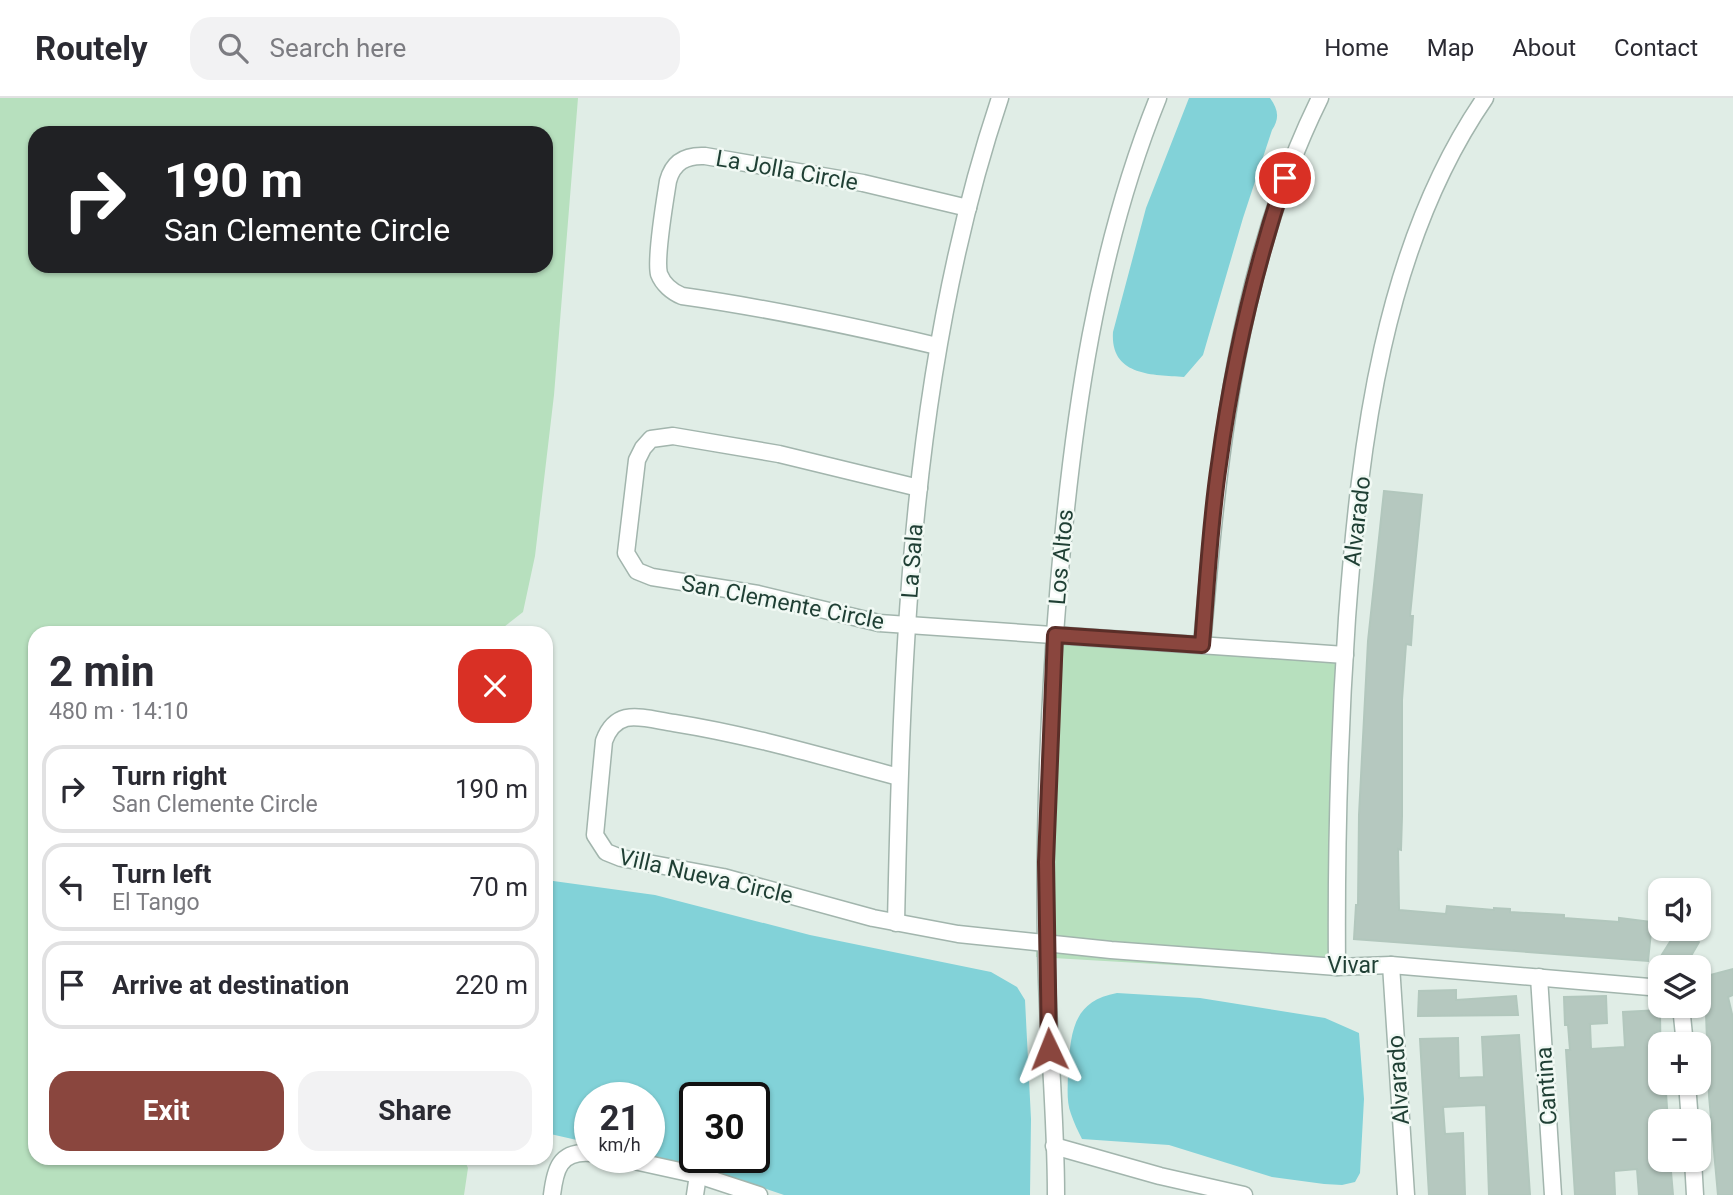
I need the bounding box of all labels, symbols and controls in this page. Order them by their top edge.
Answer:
search box [190,17,680,80]
text: Routely [35,29,148,68]
icon: search [214,29,252,67]
text: Search here [270,33,406,63]
text: Home [1324,34,1389,62]
text: Map [1427,34,1474,62]
text: About [1512,34,1576,62]
text: Contact [1614,34,1698,62]
street label: La Jolla Circle [714,145,860,196]
pin [1255,148,1315,208]
text: 190 m [164,152,303,209]
icon: right [49,154,140,245]
icon: arrive [1266,159,1304,197]
text: San Clemente Circle [164,211,450,249]
street label: Alvarado [1339,475,1376,567]
street label: Los Altos [1044,508,1079,606]
street label: La Sala [896,523,929,599]
street label: San Clemente Circle [679,570,886,635]
text: 2 min [49,647,155,696]
button: close [458,649,532,723]
text: 480 m · 14:10 [49,698,188,725]
text: Turn right [112,761,227,791]
icon: right [53,770,91,808]
text: 190 m [455,774,528,804]
text: San Clemente Circle [112,791,318,818]
street label: Villa Nueva Circle [616,843,796,910]
text: Turn left [112,859,211,889]
icon: left [53,868,91,906]
text: 70 m [470,872,528,902]
map controls [1648,878,1711,1172]
button: sound [1648,878,1711,941]
text: El Tango [112,889,200,916]
street label: Vivar [1327,952,1379,979]
button: layers [1648,955,1711,1018]
icon: arrive [53,966,91,1004]
text: Arrive at destination [112,970,349,1000]
text: 220 m [455,970,528,1000]
position arrow [1012,1012,1086,1086]
button: + [1648,1032,1711,1095]
street label: Alvarado [1382,1034,1415,1126]
street label: Cantina [1530,1046,1563,1126]
button: Exit [49,1071,284,1151]
button: Share [298,1071,532,1151]
speed limit sign: 30 [679,1082,770,1173]
text: 21 [599,1098,640,1139]
button: − [1648,1109,1711,1172]
text: km/h [598,1134,641,1155]

